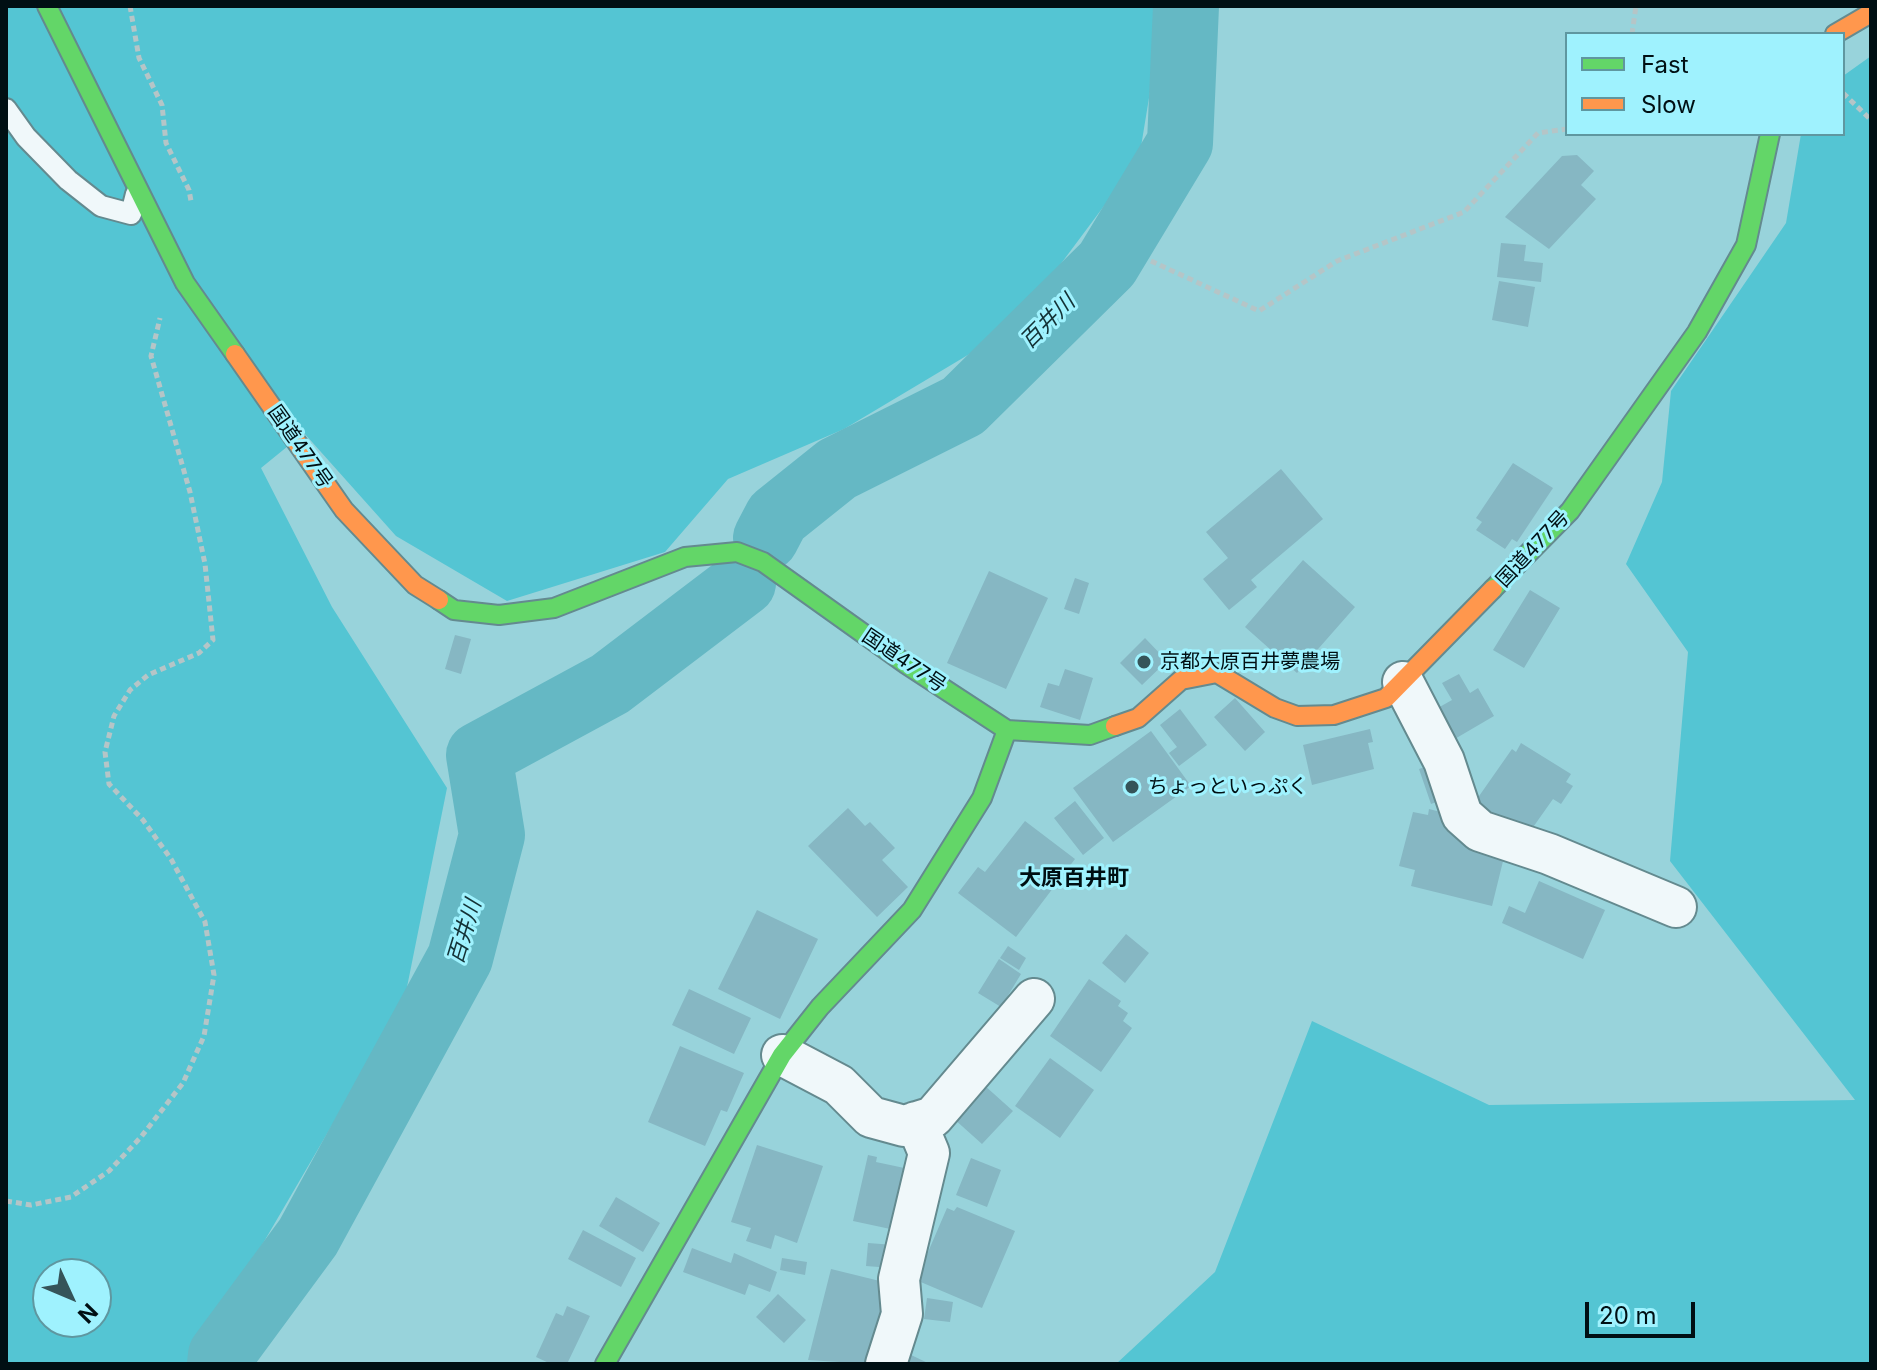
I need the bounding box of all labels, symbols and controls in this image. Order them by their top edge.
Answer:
legend [1565,32,1845,136]
text: Fast [1641,50,1689,79]
text: Slow [1641,90,1696,119]
water label: 百井川 [1015,289,1081,355]
street label: 国道477号 [263,401,337,493]
street label: 国道477号 [1492,506,1574,592]
street label: 国道477号 [858,624,950,698]
place label: 京都大原百井夢農場 [1160,650,1340,674]
marker: 京都大原百井夢農場 [1135,653,1153,671]
place label: ちょっといっぷく [1148,775,1308,799]
marker: ちょっといっぷく [1123,778,1141,796]
district label: 大原百井町 [1019,865,1129,891]
water label: 百井川 [443,897,487,967]
north arrow [32,1258,112,1338]
scale bar [1589,1286,1699,1336]
text: N [73,1298,103,1328]
text: 20 m [1599,1301,1657,1330]

